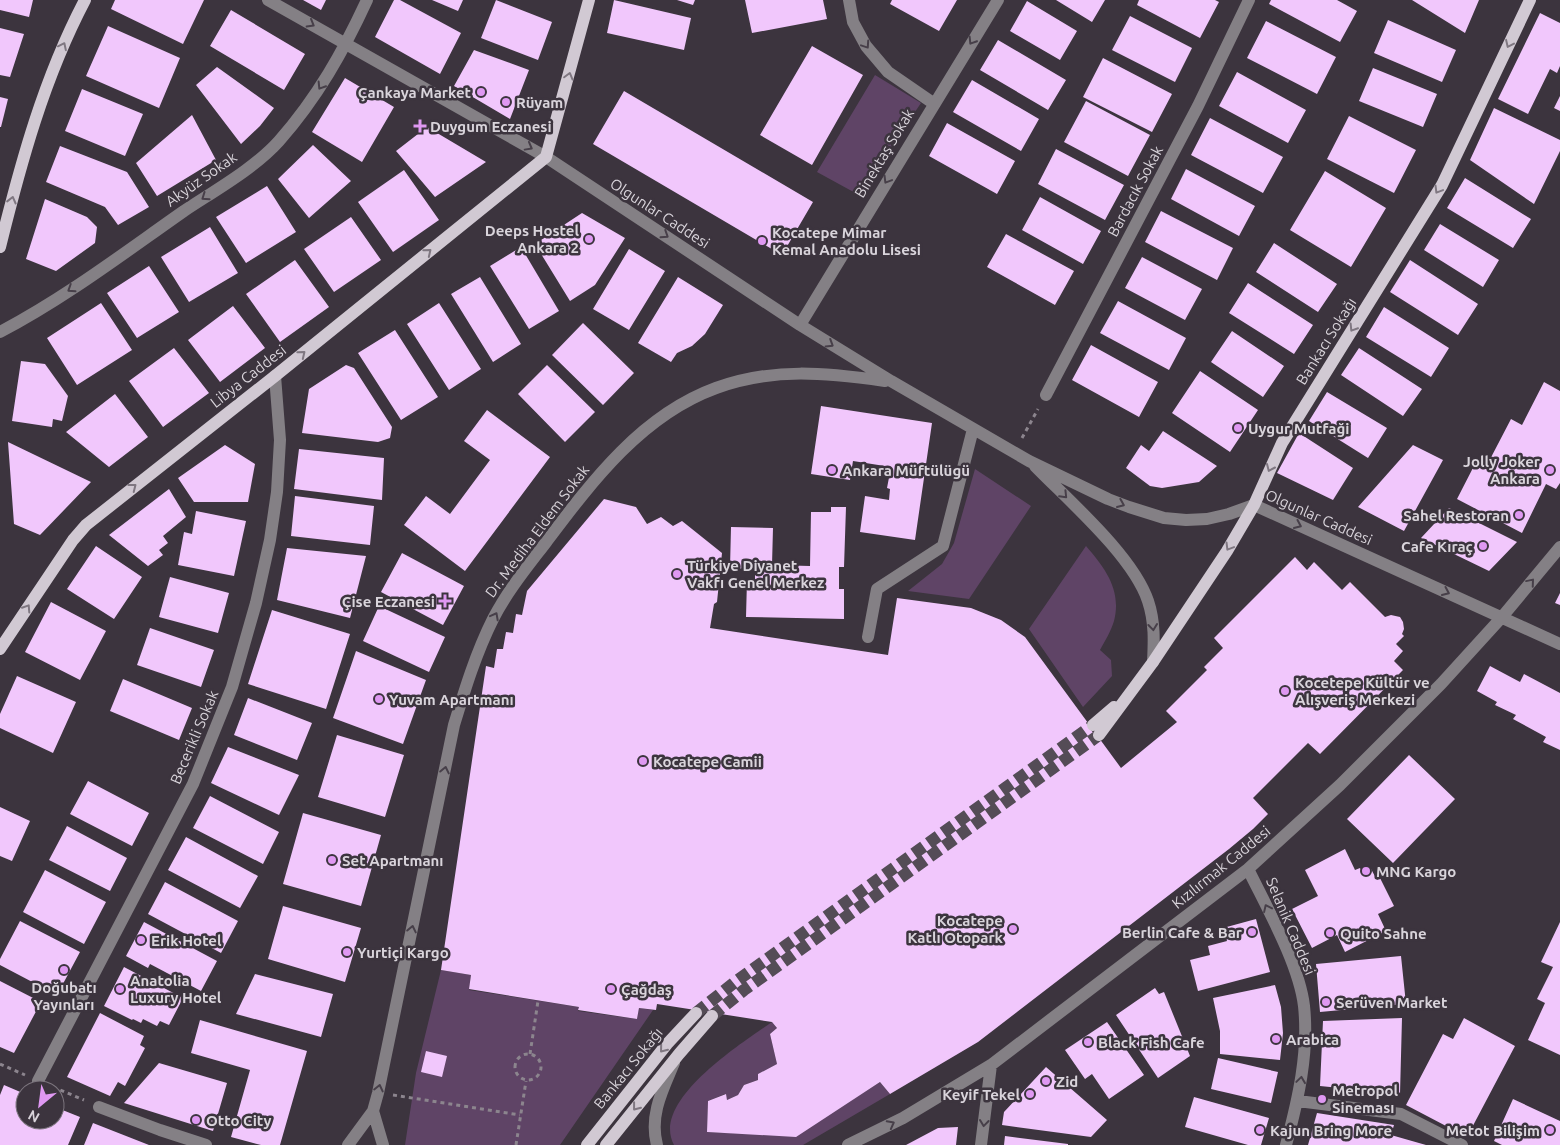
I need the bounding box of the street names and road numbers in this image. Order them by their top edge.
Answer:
street label: Binektaş Sokak [851,105,917,200]
street label: Bardacık Sokak [1104,142,1166,239]
street label: Akyüz Sokak [162,148,240,210]
street label: Olgunlar Caddesi [607,175,713,251]
street label: Bankacı Sokağı [1292,294,1360,388]
street label: Libya Caddesi [207,341,289,411]
street label: Dr. Mediha Eldem Sokak [482,461,593,601]
street label: Olgunlar Caddesi [1263,486,1375,548]
street label: Becerikli Sokak [167,687,222,787]
street label: Kızılırmak Caddesi [1168,822,1274,912]
street label: Selanik Caddesi [1263,875,1319,977]
street label: Bankacı Sokağı [590,1024,666,1112]

